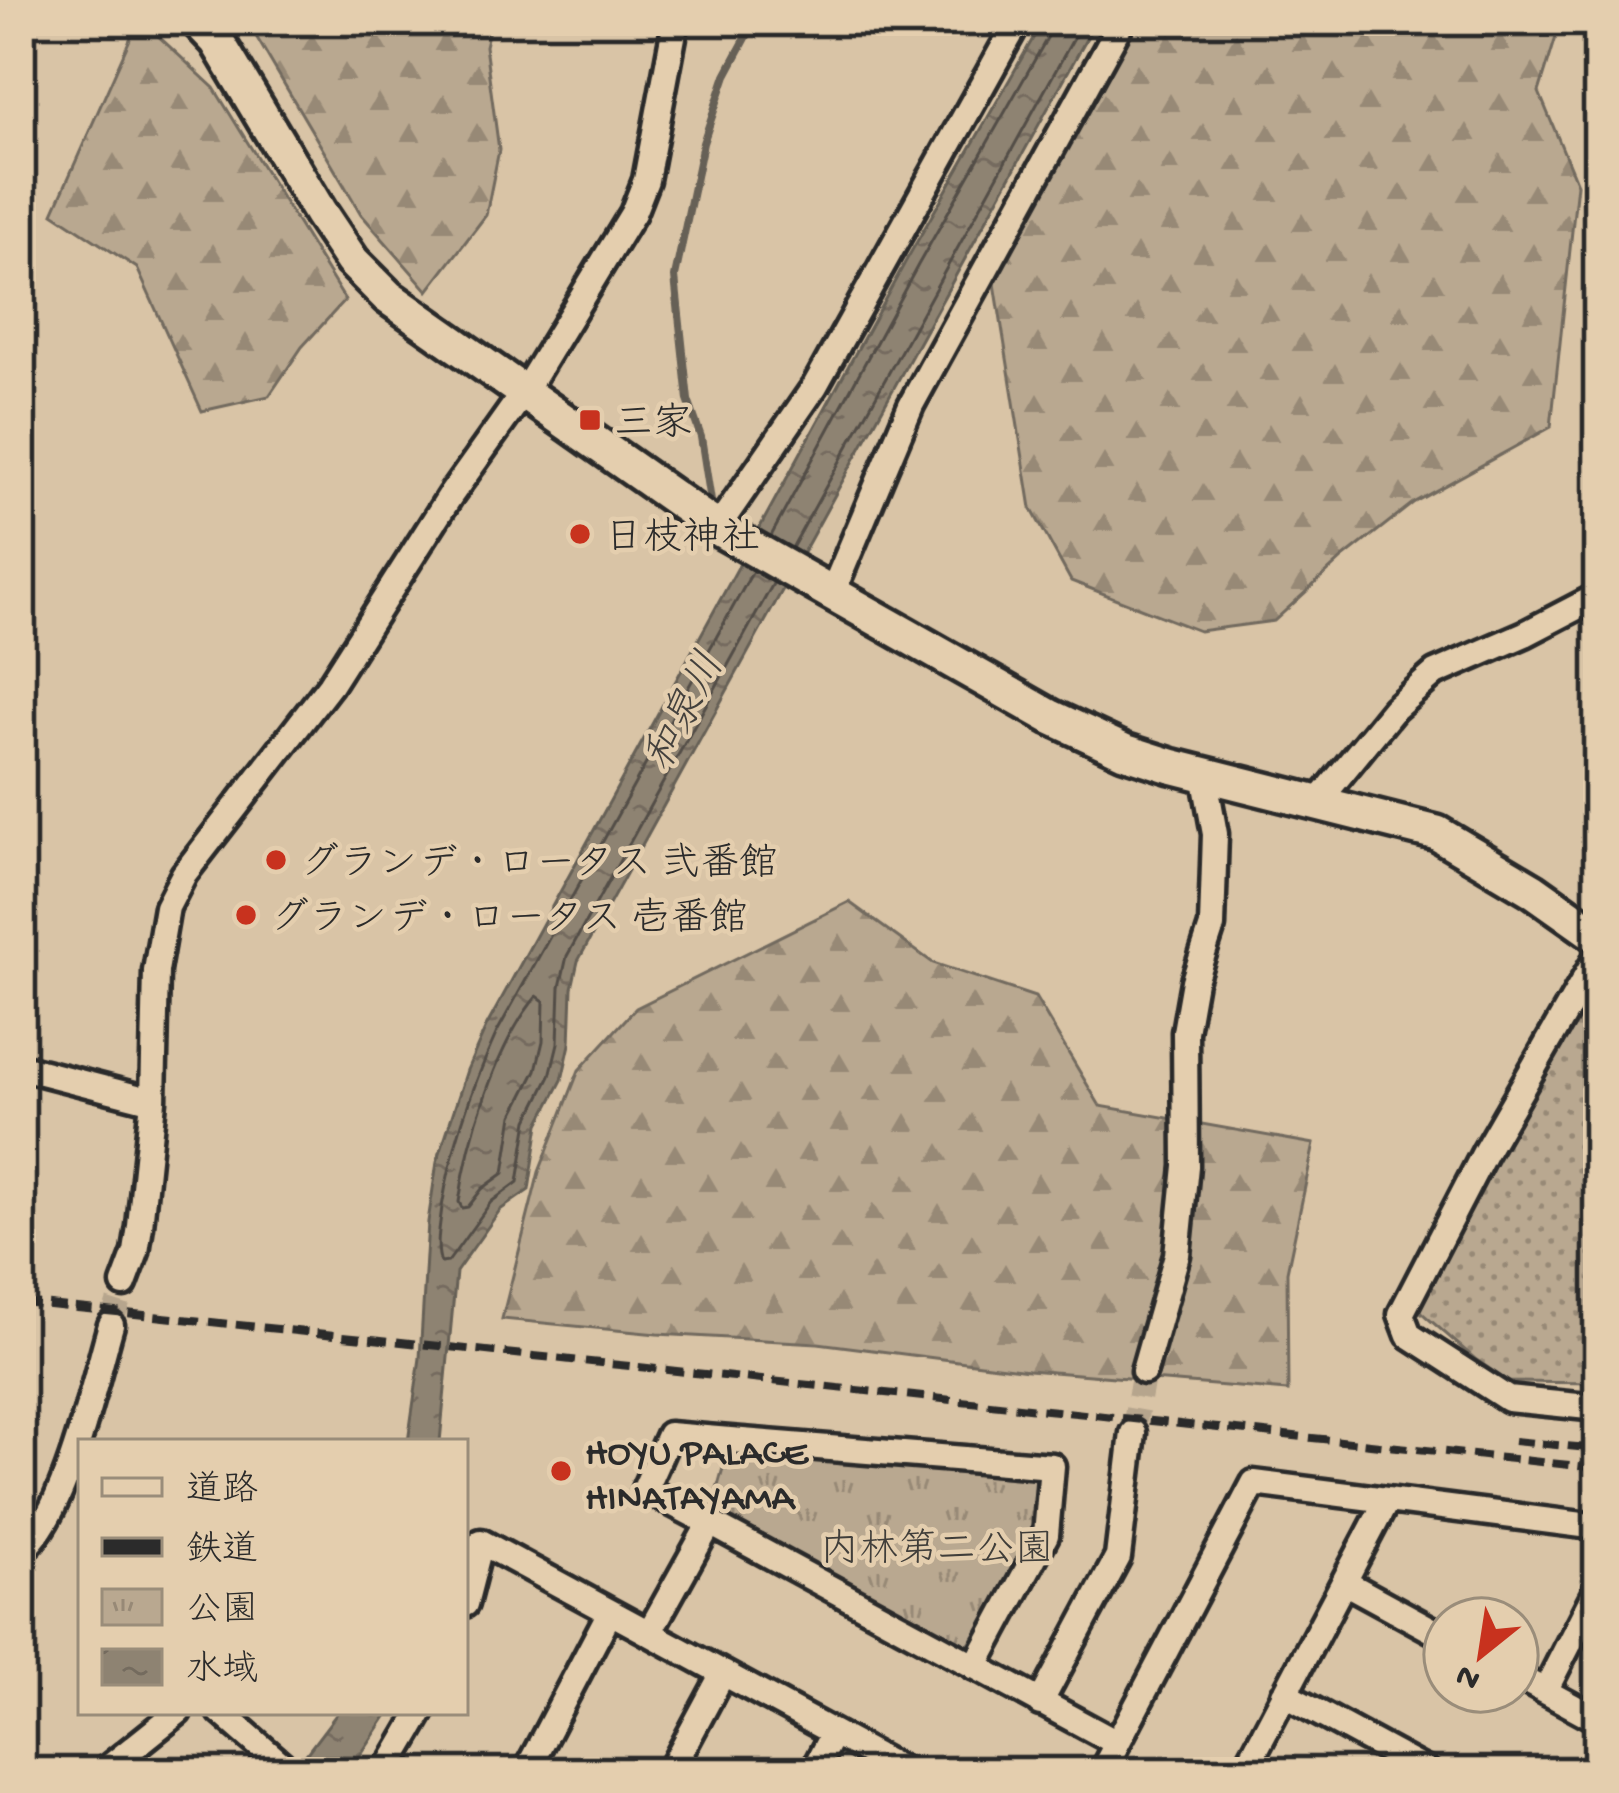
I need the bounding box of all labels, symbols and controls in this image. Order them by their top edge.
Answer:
place label: 三家 [614,402,692,450]
marker: 三家 [577,407,603,433]
place label: 日枝神社 [604,516,760,564]
marker: 日枝神社 [567,521,593,547]
water label: 和泉川 [635,645,738,781]
place label: グランデ・ロータス 弐番館 [300,842,778,890]
marker: グランデ・ロータス 弐番館 [263,847,289,873]
place label: グランデ・ロータス 壱番館 [270,897,748,945]
marker: グランデ・ロータス 壱番館 [233,902,259,928]
place label: HOYU PALACE HINATAYAMA [585,1433,810,1524]
legend [78,1439,468,1715]
marker: HOYU PALACE HINATAYAMA [548,1458,574,1484]
text: 道路 [186,1470,258,1514]
park label: 内林第二公園 [820,1528,1054,1576]
text: 鉄道 [186,1530,258,1574]
text: 公園 [186,1591,258,1634]
north arrow [1421,1595,1541,1715]
text: 水域 [186,1650,258,1694]
text: N [1450,1654,1488,1698]

